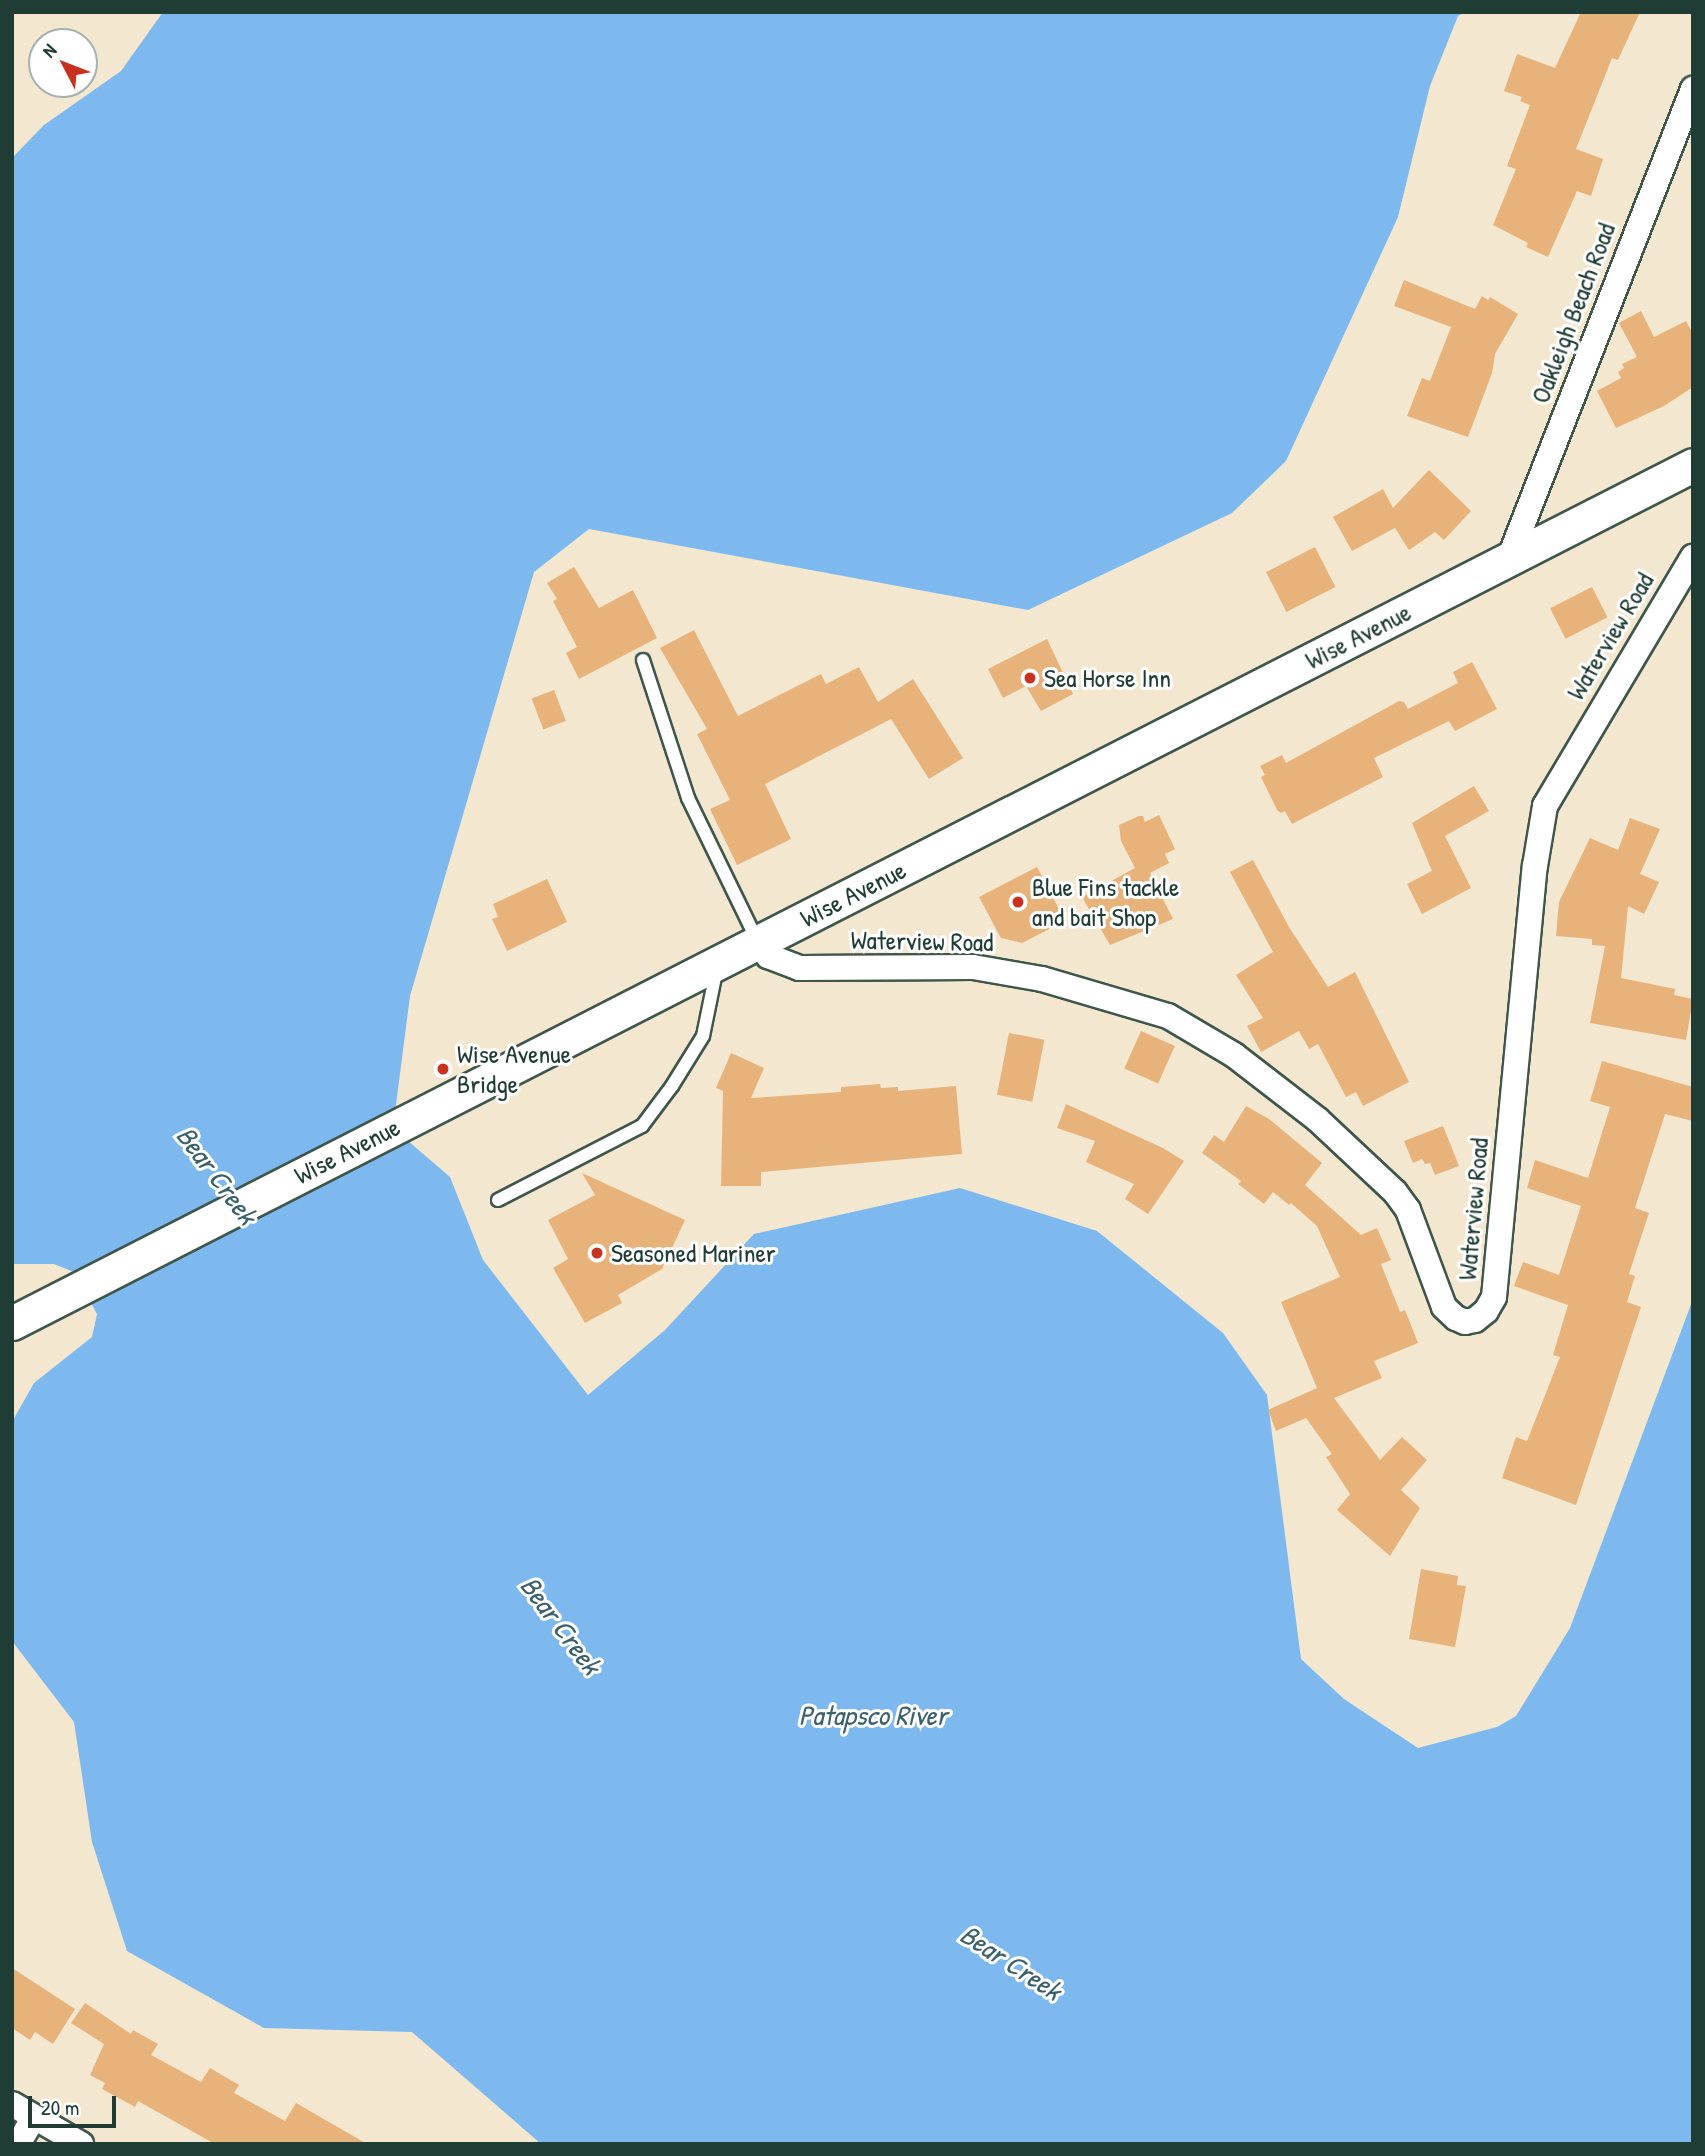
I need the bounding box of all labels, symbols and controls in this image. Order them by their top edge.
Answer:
north arrow [28,28,98,98]
text: N [36,38,62,63]
street label: Oakleigh Beach Road [1524,219,1622,407]
street label: Waterview Road [1560,567,1660,705]
street label: Wise Avenue [1300,596,1416,676]
place label: Sea Horse Inn [1044,662,1171,694]
marker: Sea Horse Inn [1022,670,1038,686]
street label: Wise Avenue [795,854,911,934]
place label: Blue Fins tackle and bait Shop [1032,871,1179,932]
marker: Blue Fins tackle and bait Shop [1010,894,1026,910]
street label: Waterview Road [850,924,994,958]
place label: Wise Avenue Bridge [457,1038,571,1100]
marker: Wise Avenue Bridge [435,1061,451,1077]
street label: Wise Avenue [289,1111,405,1191]
water label: Bear Creek [169,1120,265,1230]
street label: Waterview Road [1451,1137,1495,1281]
place label: Seasoned Mariner [611,1237,776,1269]
marker: Seasoned Mariner [589,1245,605,1261]
water label: Bear Creek [513,1570,609,1680]
water label: Patapsco River [799,1698,947,1732]
water label: Bear Creek [954,1917,1068,2007]
scale bar [32,2082,119,2126]
text: 20 m [41,2093,79,2122]

